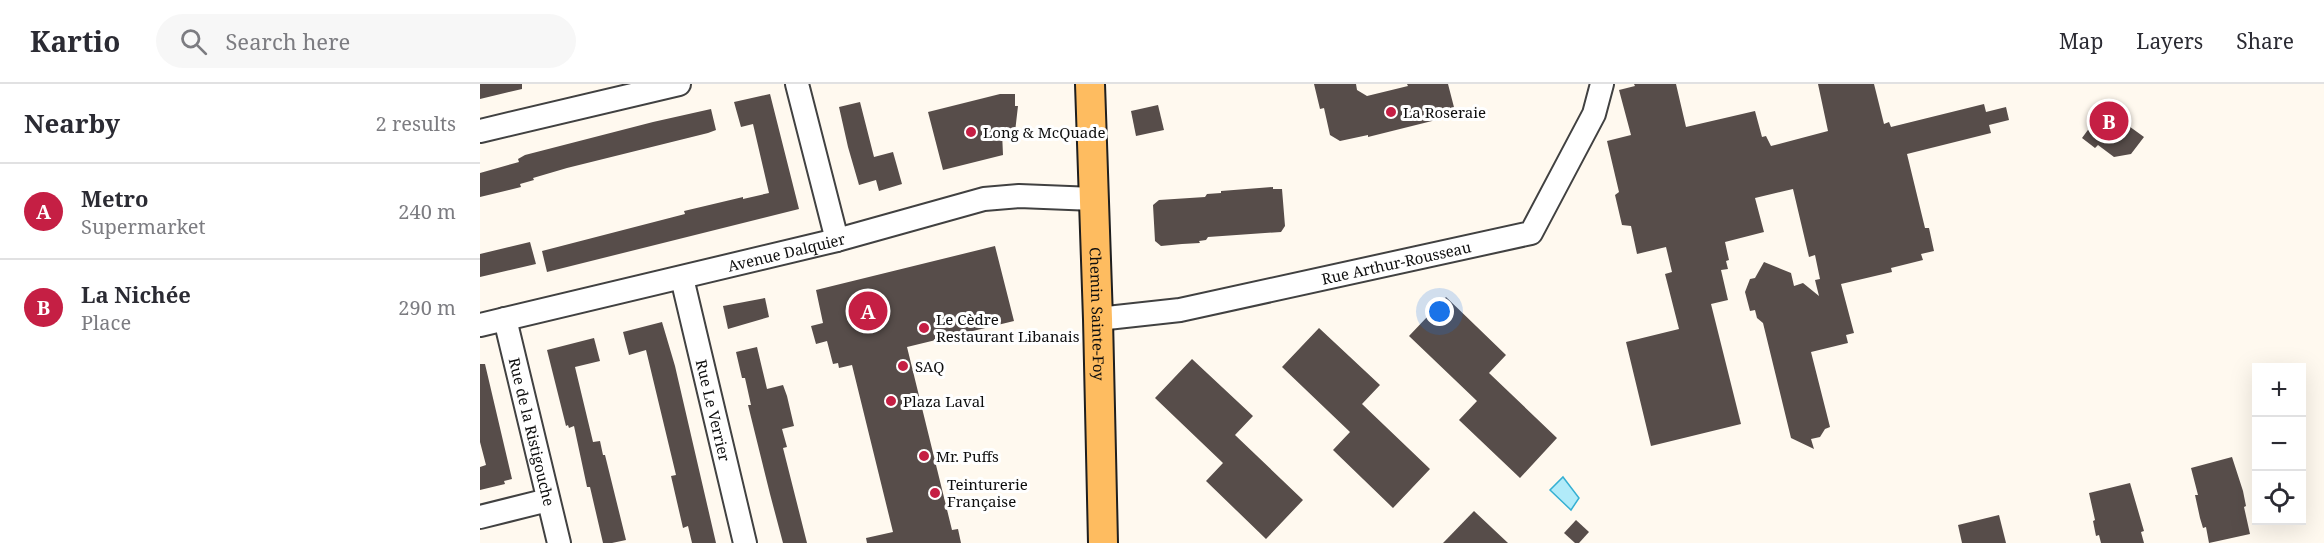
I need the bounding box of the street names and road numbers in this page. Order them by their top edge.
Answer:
street label: Avenue Dalquier [726,228,848,276]
street label: Rue Arthur-Rousseau [1320,236,1474,289]
street label: Chemin Sainte-Foy [1086,247,1109,381]
street label: Rue de la Ristigouche [505,355,560,508]
street label: Rue Le Verrier [692,357,735,463]

